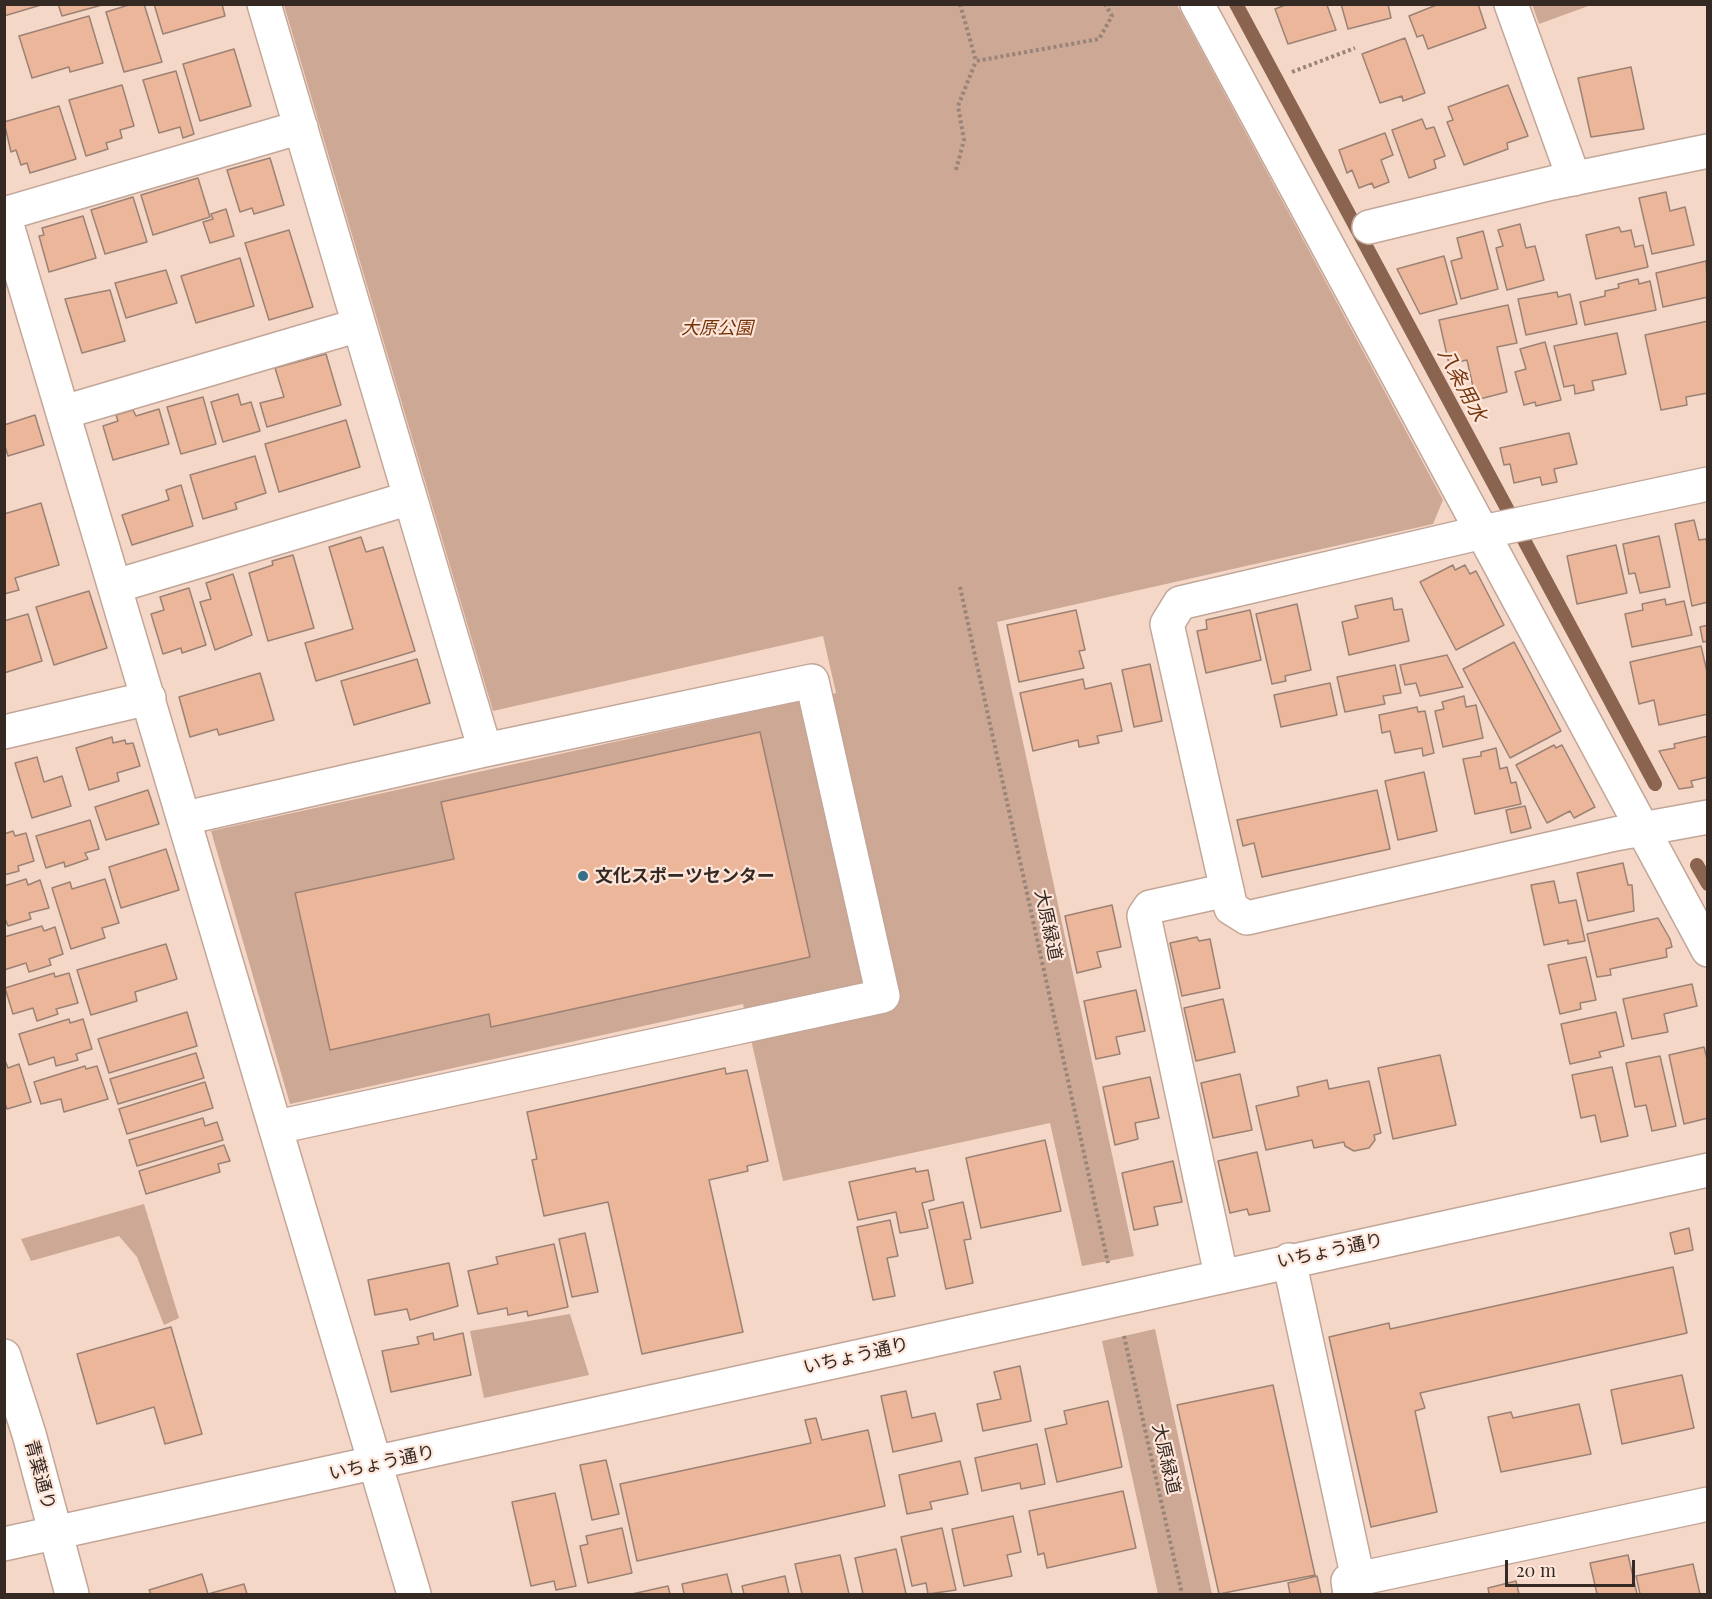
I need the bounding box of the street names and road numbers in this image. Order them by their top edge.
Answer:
street label: 大原緑道 [1030,888,1066,962]
street label: いちょう通り [1275,1229,1385,1273]
street label: いちょう通り [801,1333,911,1379]
street label: 大原緑道 [1147,1421,1185,1497]
street label: 青葉通り [20,1437,60,1513]
street label: いちょう通り [327,1441,437,1485]

